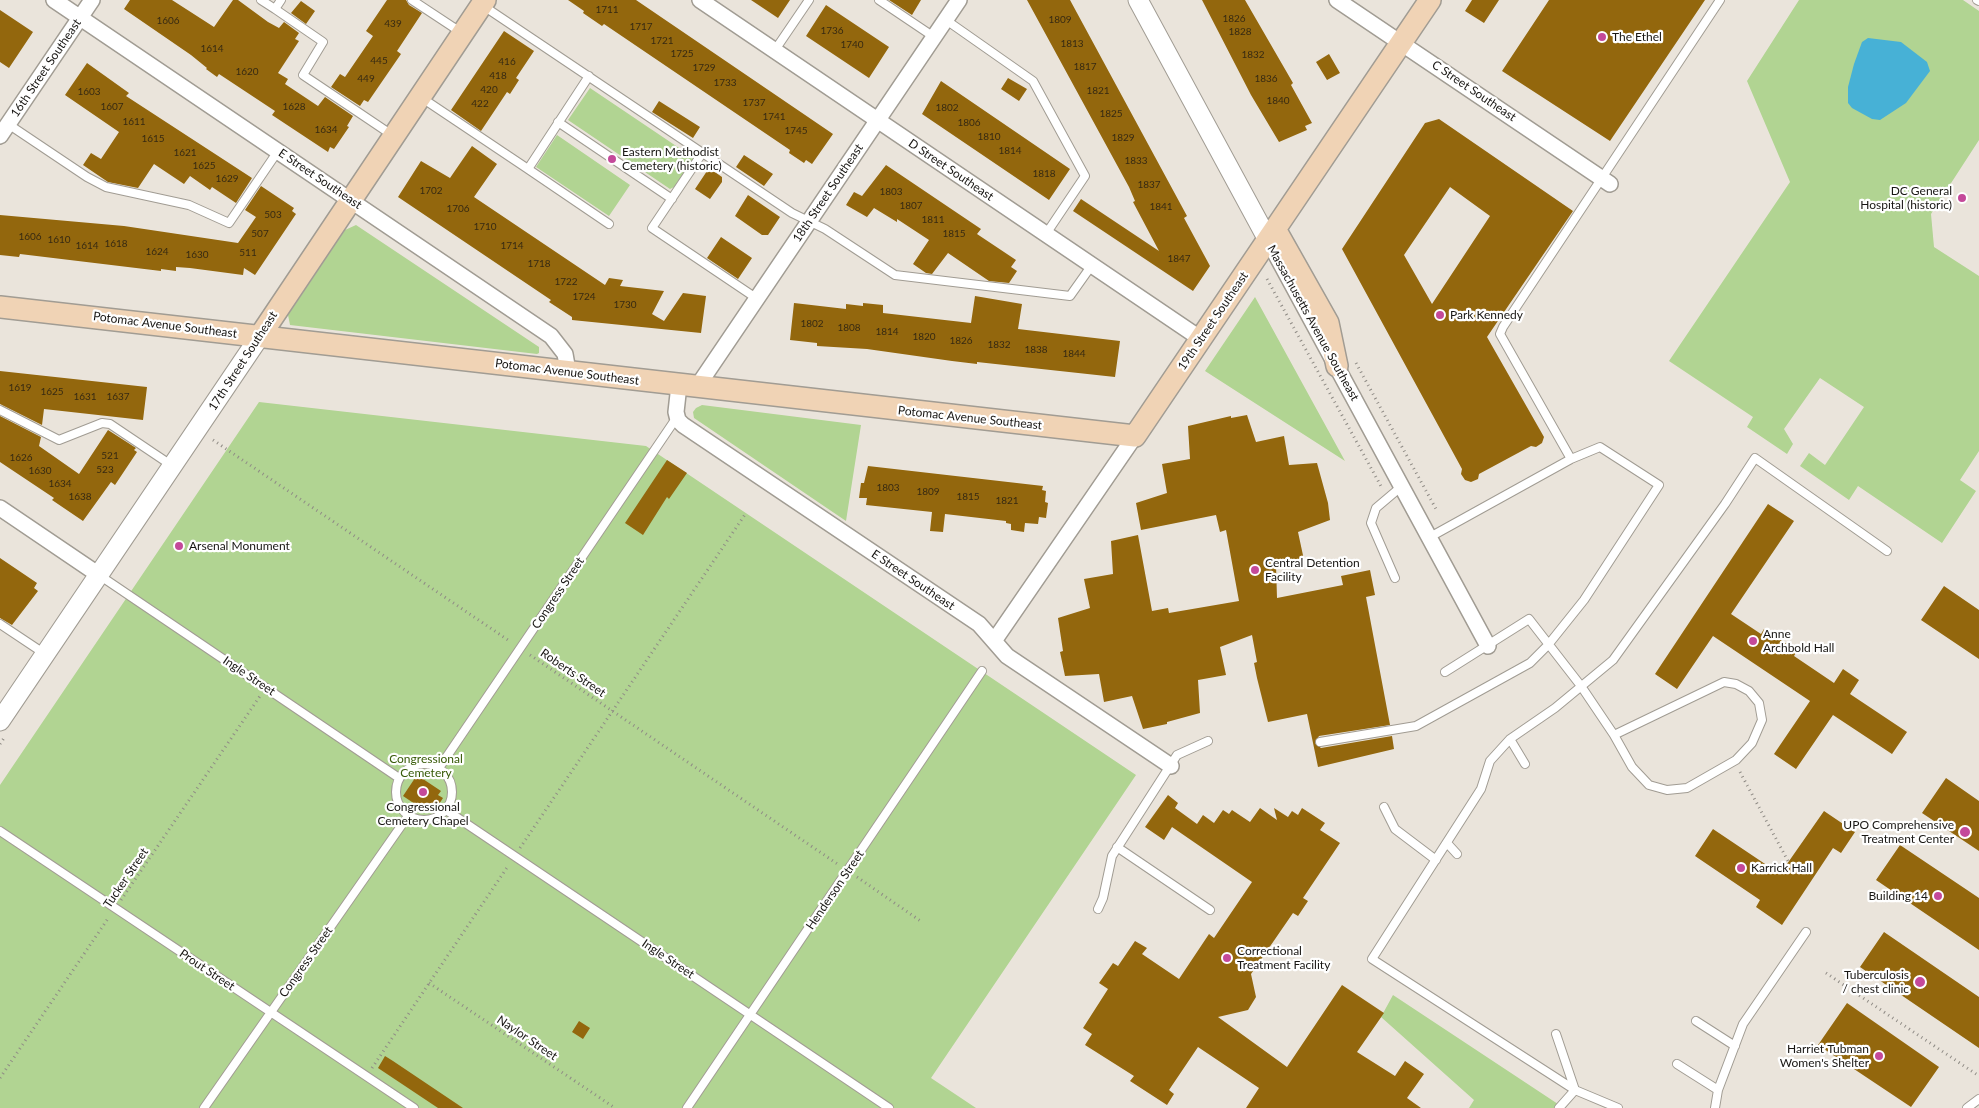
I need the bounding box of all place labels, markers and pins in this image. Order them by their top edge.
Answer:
place label: The Ethel [1612,30,1662,44]
marker: The Ethel [1596,31,1608,43]
place label: Eastern Methodist Cemetery (historic) [622,145,722,173]
marker: Eastern Methodist Cemetery (historic) [606,153,618,165]
place label: DC General Hospital (historic) [1860,184,1952,212]
marker: DC General Hospital (historic) [1956,192,1968,204]
place label: Park Kennedy [1450,308,1523,322]
marker: Park Kennedy [1434,309,1446,321]
place label: Arsenal Monument [189,539,290,553]
marker: Arsenal Monument [173,540,185,552]
place label: Central Detention Facility [1265,556,1360,584]
marker: Central Detention Facility [1249,564,1261,576]
place label: Anne Archbold Hall [1763,627,1834,655]
marker: Anne Archbold Hall [1747,635,1759,647]
marker: Congressional Cemetery Chapel [417,786,429,798]
place label: Congressional Cemetery Chapel [377,800,469,828]
place label: UPO Comprehensive Treatment Center [1843,818,1954,846]
marker: UPO Comprehensive Treatment Center [1958,825,1972,839]
place label: Karrick Hall [1751,861,1812,875]
marker: Karrick Hall [1735,862,1747,874]
place label: Building 14 [1868,889,1928,903]
marker: Building 14 [1932,890,1944,902]
place label: Correctional Treatment Facility [1237,944,1330,972]
marker: Correctional Treatment Facility [1221,952,1233,964]
place label: Tuberculosis / chest clinic [1842,968,1909,996]
marker: Tuberculosis / chest clinic [1913,975,1927,989]
place label: Harriet Tubman Women's Shelter [1780,1042,1869,1070]
marker: Harriet Tubman Women's Shelter [1873,1050,1885,1062]

